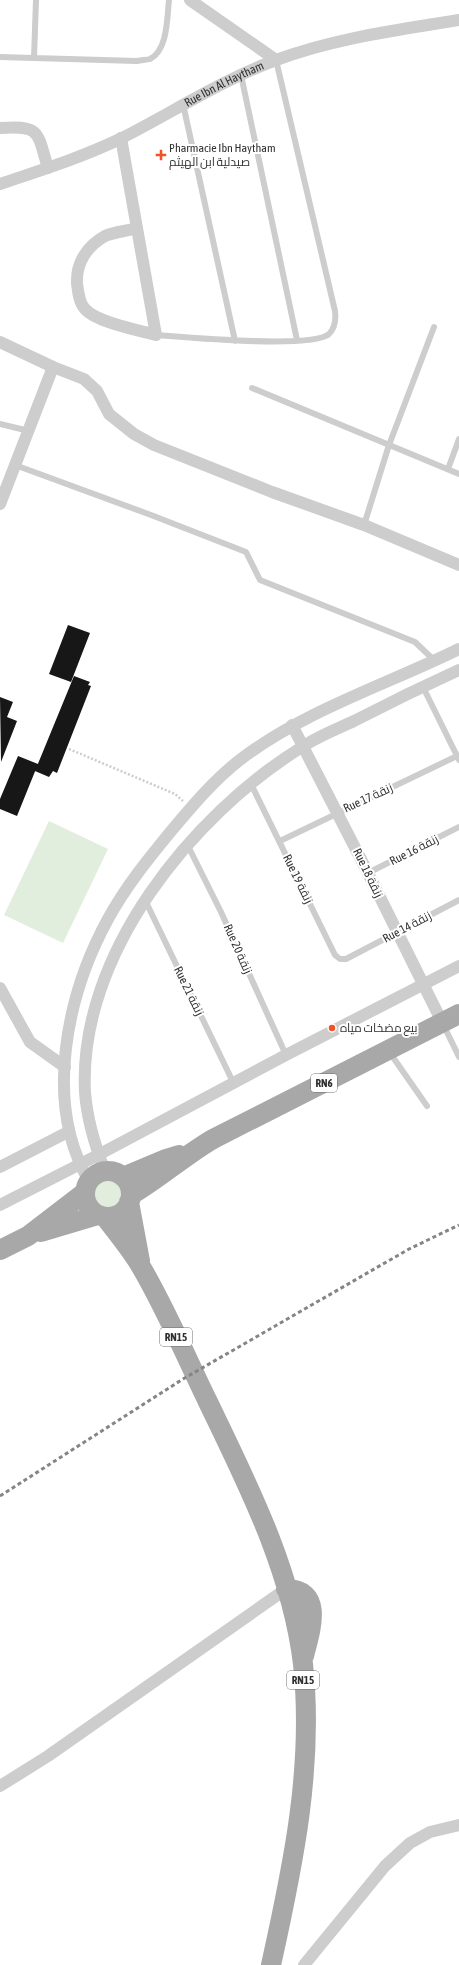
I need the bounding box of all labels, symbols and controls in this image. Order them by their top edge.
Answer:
street label: Rue Ibn Al Haytham [182,59,266,110]
place label: Pharmacie Ibn Haytham صيدلية ابن الهيثم [169,141,276,170]
marker: Pharmacie Ibn Haytham صيدلية ابن الهيثم [156,150,166,160]
street label: Rue 17 زنقة [341,781,395,815]
street label: Rue 16 زنقة [387,832,441,868]
street label: Rue 18 زنقة [350,846,386,900]
street label: Rue 19 زنقة [280,852,316,906]
street label: Rue 14 زنقة [380,908,434,946]
street label: Rue 20 زنقة [221,922,255,976]
street label: Rue 21 زنقة [171,964,207,1018]
place label: بيع مضخات مياه [340,1021,418,1036]
marker: بيع مضخات مياه [327,1023,337,1033]
road number: RN6 [311,1074,337,1092]
road number: RN15 [160,1328,192,1346]
road number: RN15 [287,1671,319,1689]

